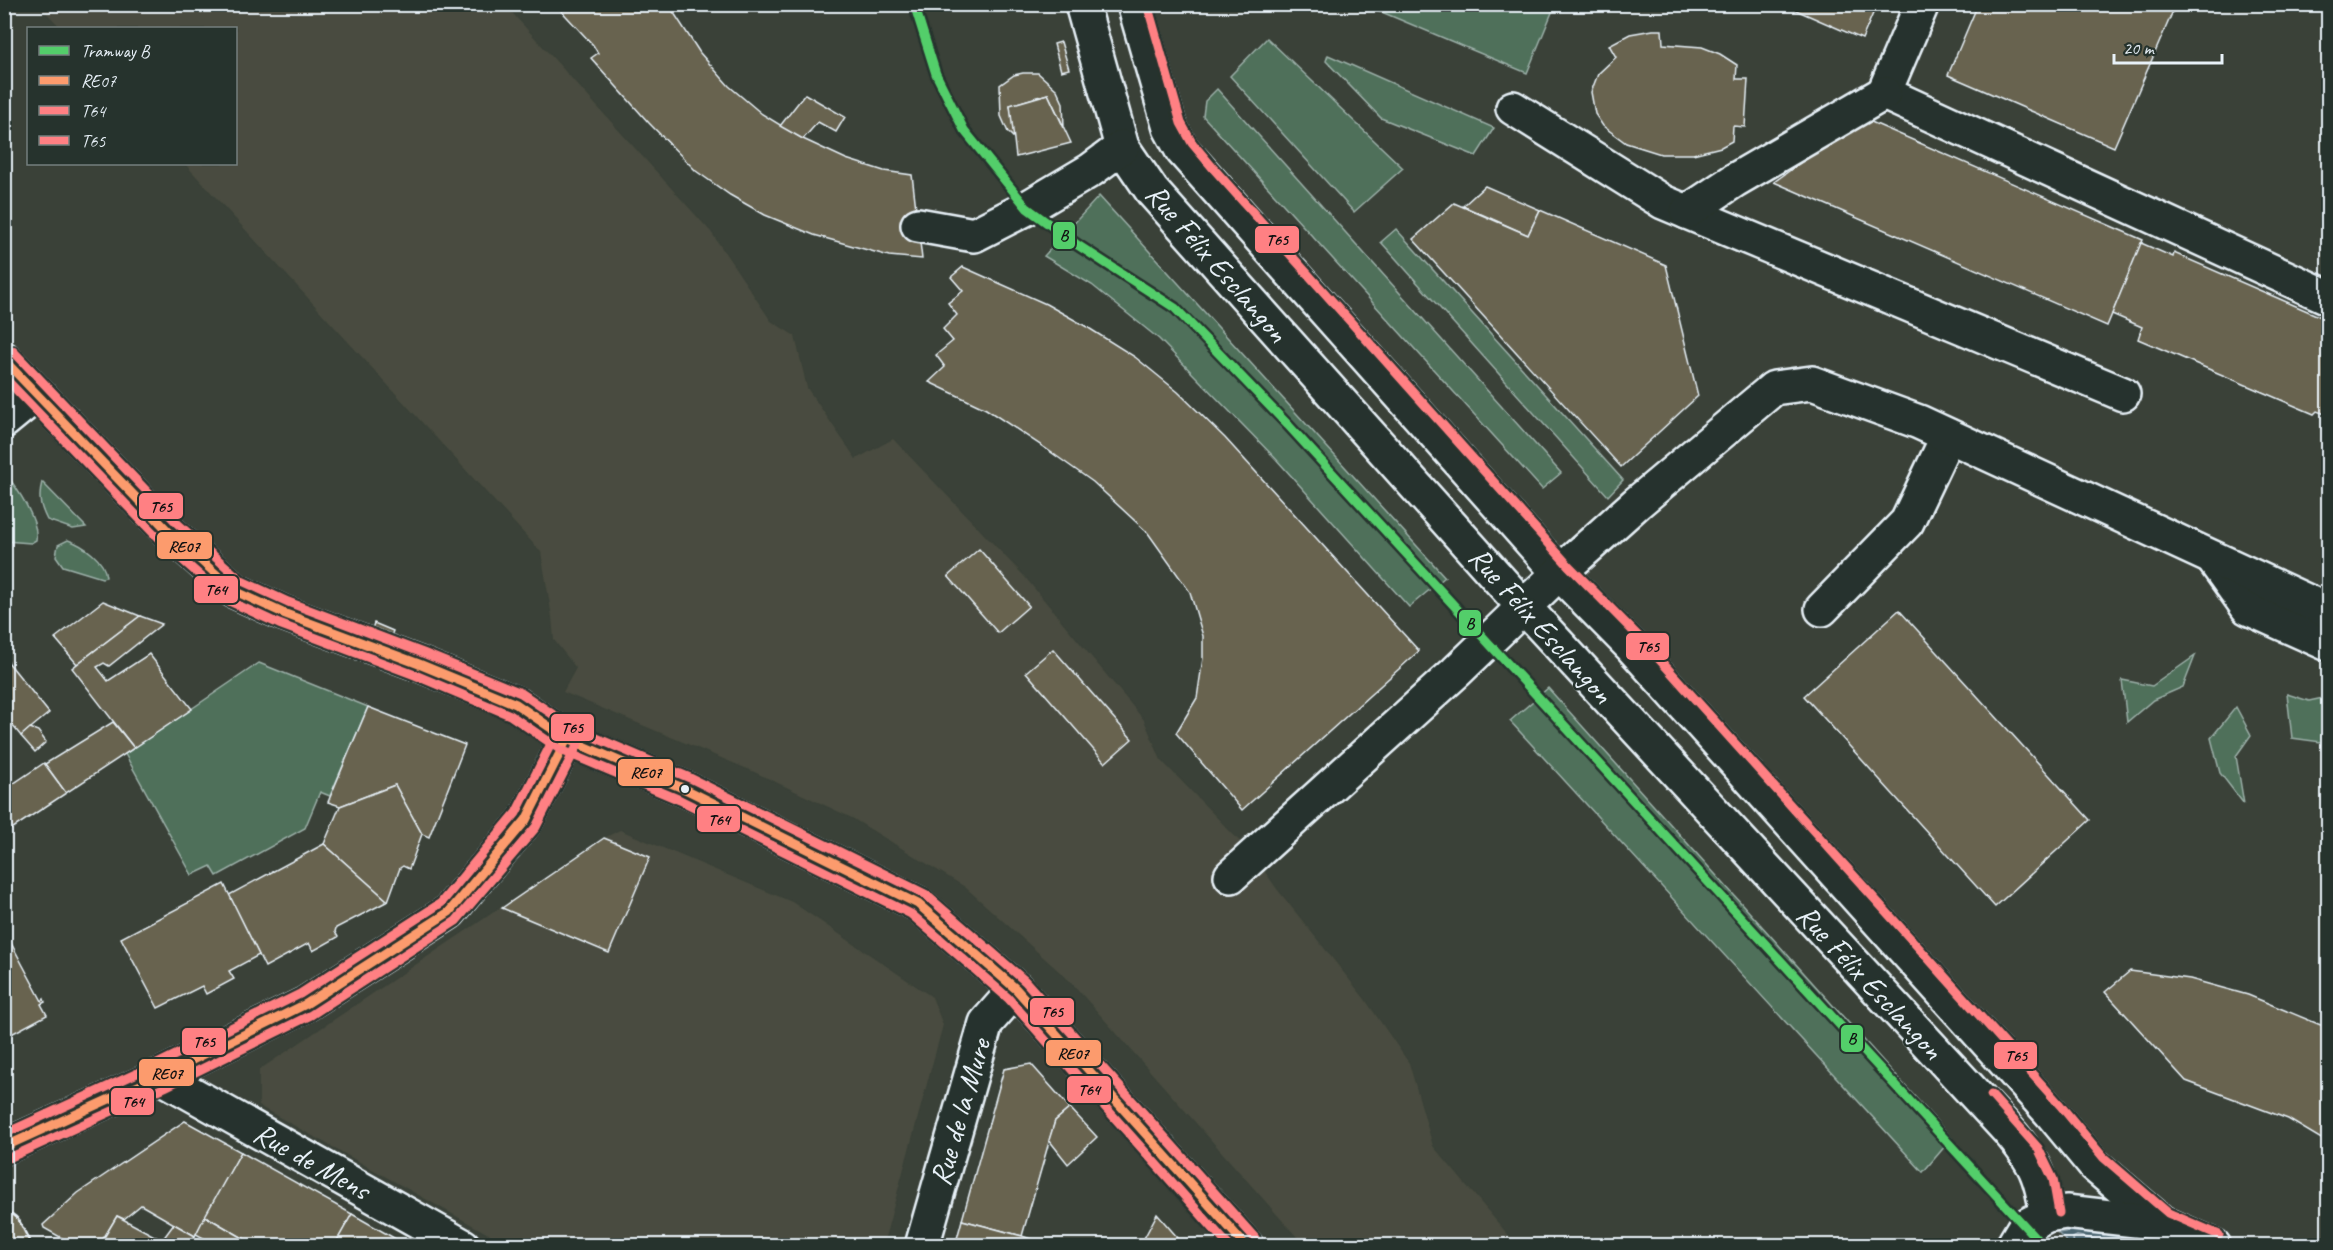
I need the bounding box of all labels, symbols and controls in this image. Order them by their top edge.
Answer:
legend [27,27,237,165]
scale bar [2114,27,2222,65]
text: 20 m [2123,37,2156,59]
text: Tramway B [81,40,151,62]
text: RE07 [81,70,117,92]
text: T64 [81,100,107,122]
text: T65 [81,130,106,152]
street label: Rue Félix Esclangon [1138,176,1297,351]
line badge: B [1052,221,1076,250]
line badge: T65 [1254,225,1300,254]
text: B [1060,226,1070,246]
text: T65 [1266,230,1290,250]
line badge: T65 [138,492,184,520]
text: T65 [150,497,174,517]
line badge: RE07 [156,531,213,560]
text: RE07 [168,537,201,557]
street label: Rue Félix Esclangon [1460,539,1622,712]
line badge: T64 [193,575,239,604]
text: T64 [205,580,229,600]
line badge: B [1458,609,1482,637]
text: B [1466,614,1476,634]
line badge: T65 [1625,632,1670,661]
text: T65 [1637,637,1661,657]
line badge: T65 [550,713,595,742]
text: T65 [561,718,585,738]
line badge: RE07 [617,758,674,787]
text: RE07 [630,763,663,783]
unlabelled marker [679,783,691,795]
line badge: T64 [696,805,741,833]
text: T64 [708,810,732,830]
street label: Rue Félix Esclangon [1788,896,1952,1068]
line badge: T65 [1029,997,1075,1026]
text: T65 [1041,1002,1065,1022]
line badge: B [1840,1024,1864,1053]
line badge: T65 [181,1027,227,1056]
text: B [1848,1029,1858,1049]
text: T65 [193,1032,217,1052]
street label: Rue de la Mure [921,1032,1000,1190]
line badge: RE07 [1045,1039,1102,1067]
line badge: T65 [1993,1041,2038,1070]
text: RE07 [1057,1044,1090,1064]
text: T65 [2005,1046,2029,1066]
line badge: RE07 [138,1058,195,1087]
text: RE07 [151,1064,184,1084]
line badge: T64 [1066,1075,1112,1104]
text: T64 [1078,1080,1102,1100]
line badge: T64 [110,1087,155,1116]
text: T64 [122,1092,146,1112]
street label: Rue de Mens [247,1114,379,1210]

